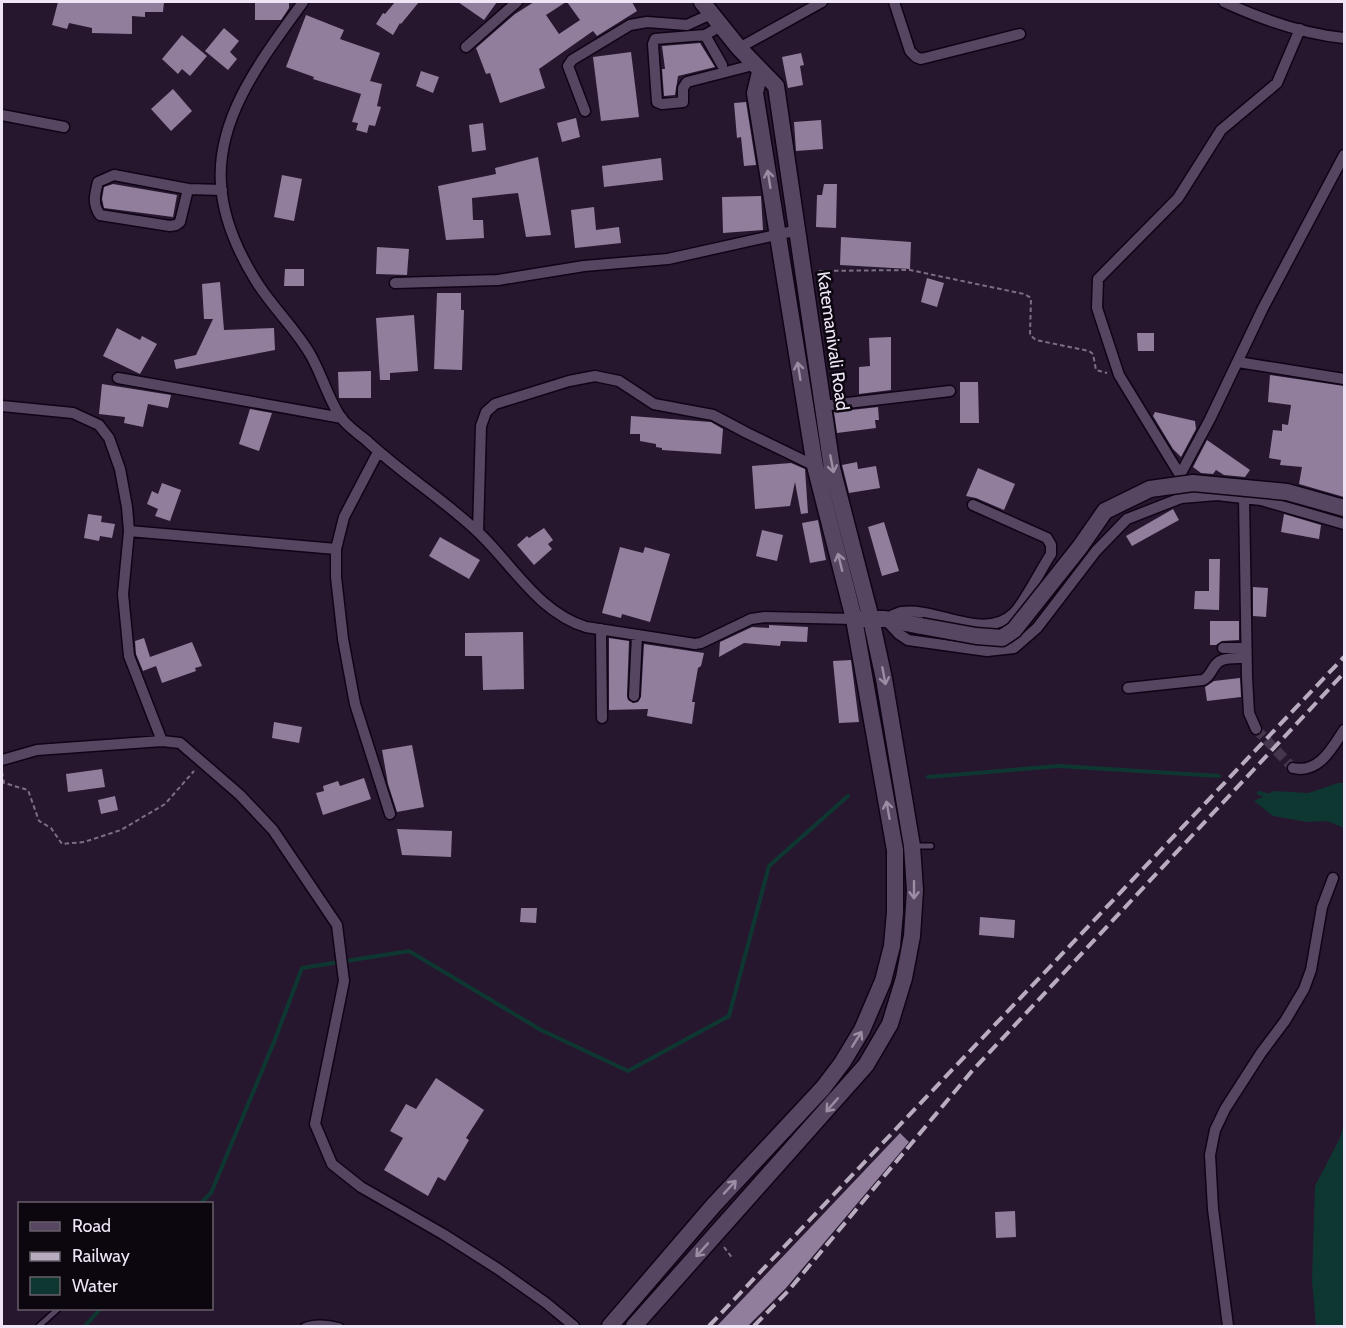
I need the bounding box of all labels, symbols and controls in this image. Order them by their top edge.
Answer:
one-way arrow [763,169,774,189]
street label: Katemanivali Road [812,270,854,412]
one-way arrow [793,362,804,382]
one-way arrow [827,454,838,473]
one-way arrow [833,553,845,572]
one-way arrow [879,666,890,686]
one-way arrow [882,800,893,820]
one-way arrow [908,879,920,899]
one-way arrow [851,1031,863,1048]
one-way arrow [825,1097,839,1112]
one-way arrow [723,1180,737,1195]
legend [18,1202,213,1310]
text: Road [72,1215,111,1237]
one-way arrow [695,1243,709,1258]
text: Railway [72,1245,130,1267]
text: Water [72,1275,118,1297]

